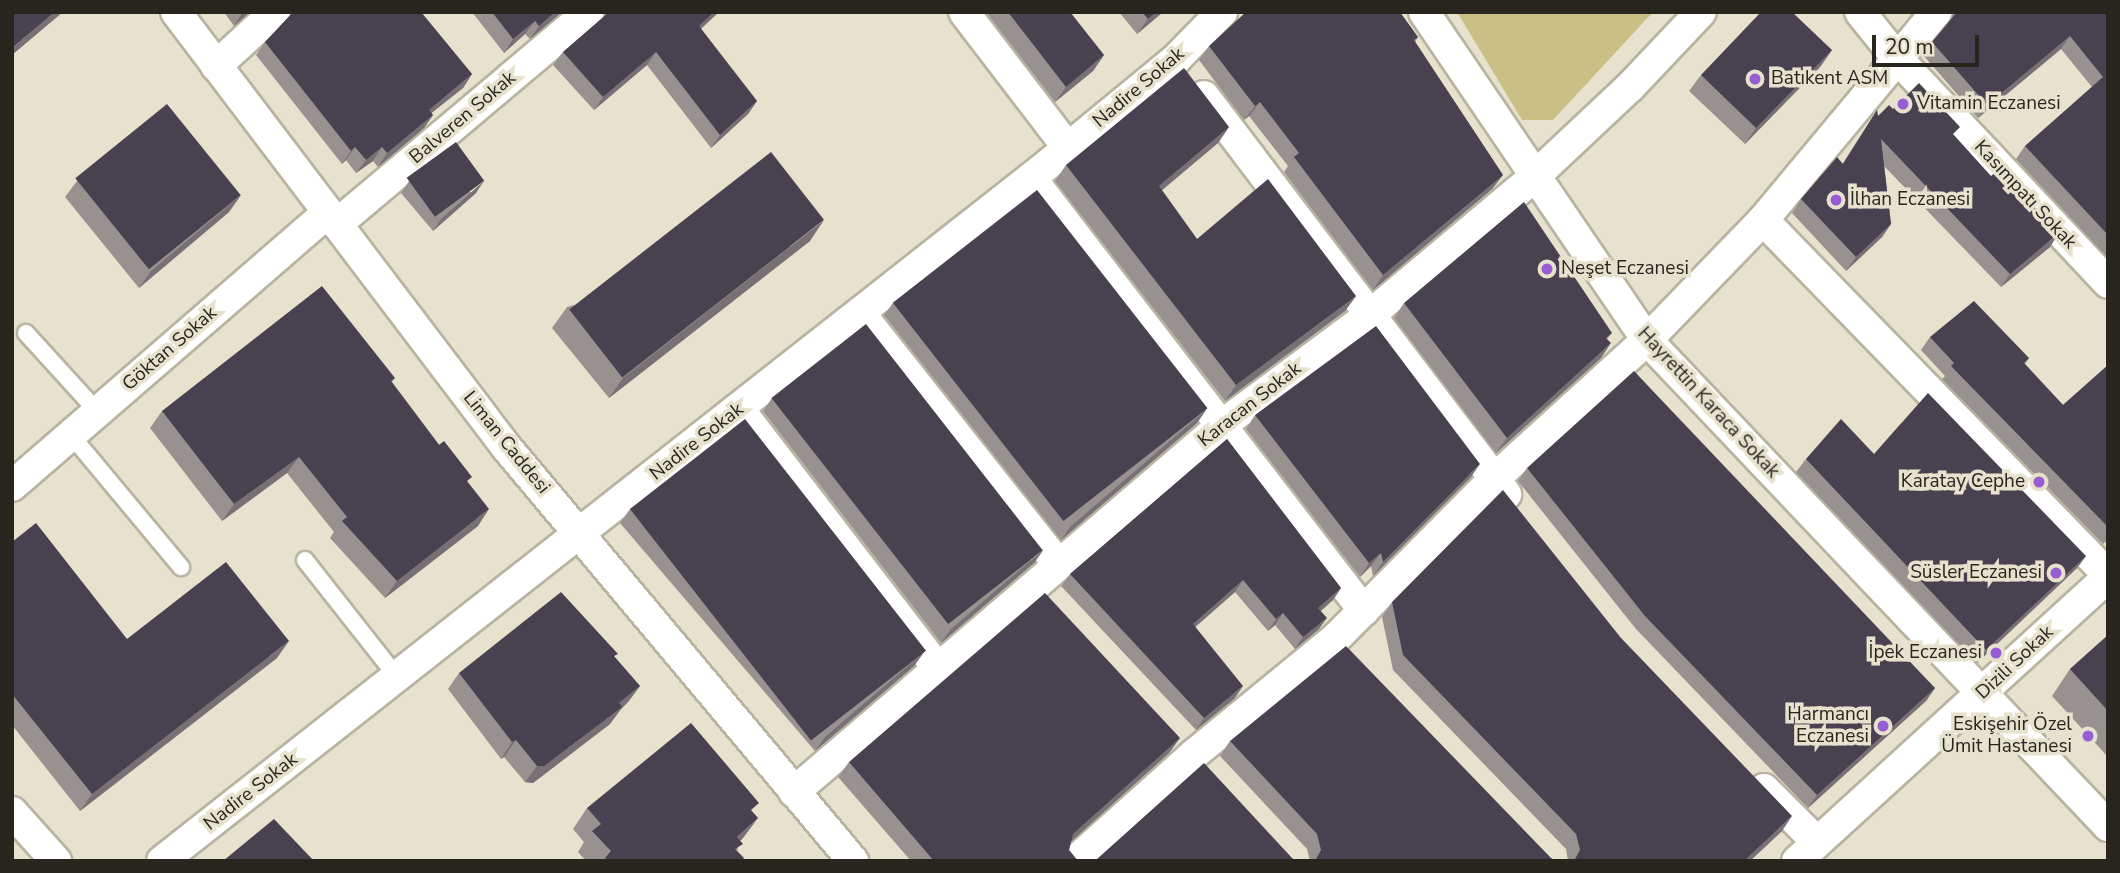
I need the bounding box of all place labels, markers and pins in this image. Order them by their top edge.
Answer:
place label: Batıkent ASM [1771,68,1888,90]
marker: Batıkent ASM [1745,69,1765,89]
place label: Vitamin Eczanesi [1917,93,2061,115]
marker: Vitamin Eczanesi [1895,96,1911,112]
place label: İlhan Eczanesi [1850,189,1970,211]
marker: İlhan Eczanesi [1828,192,1844,208]
place label: Neşet Eczanesi [1561,258,1689,280]
marker: Neşet Eczanesi [1539,261,1555,277]
place label: Karatay Cephe [1901,471,2025,493]
marker: Karatay Cephe [2031,474,2047,490]
place label: Süsler Eczanesi [1910,562,2042,584]
marker: Süsler Eczanesi [2048,565,2064,581]
place label: İpek Eczanesi [1869,642,1982,664]
marker: İpek Eczanesi [1988,645,2004,661]
place label: Harmancı Eczanesi [1787,704,1869,748]
place label: Eskişehir Özel Ümit Hastanesi [1941,714,2072,758]
marker: Harmancı Eczanesi [1875,718,1891,734]
marker: Eskişehir Özel Ümit Hastanesi [2078,726,2098,746]

